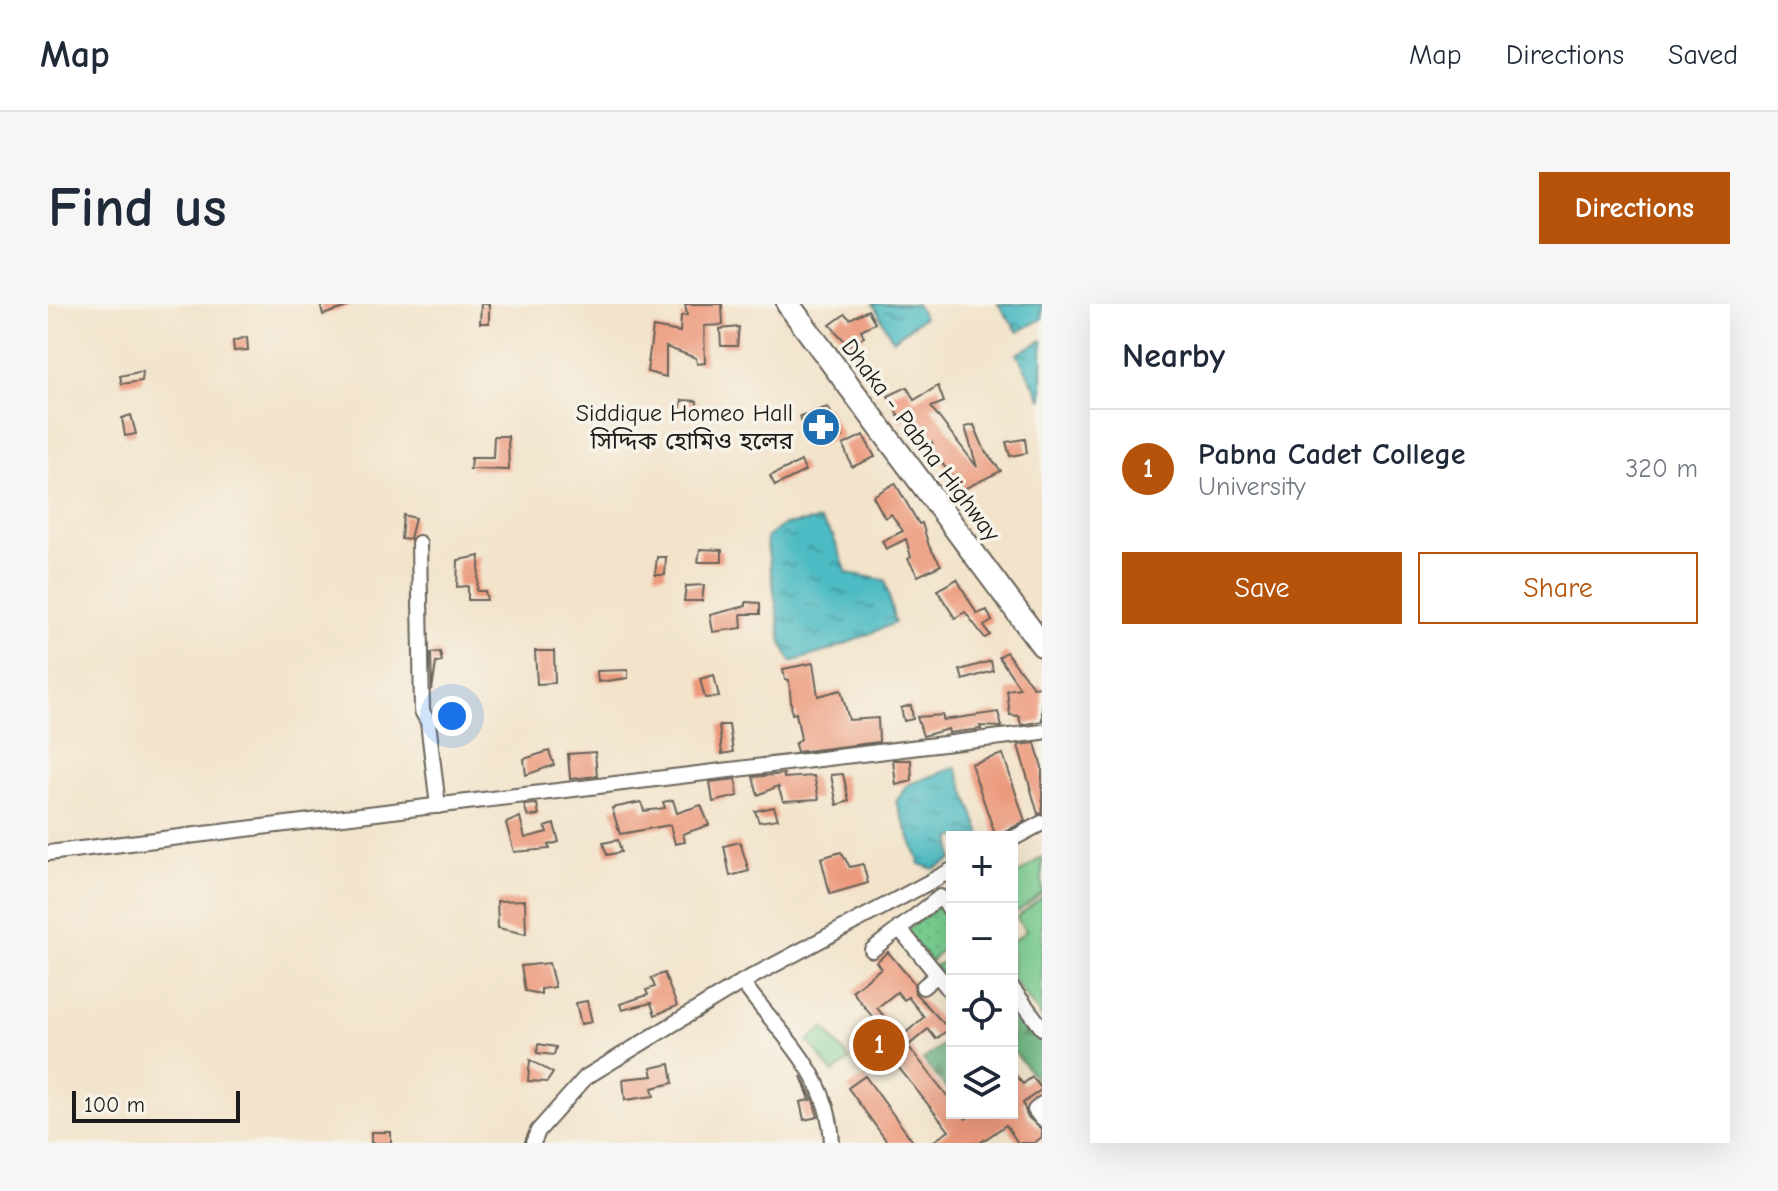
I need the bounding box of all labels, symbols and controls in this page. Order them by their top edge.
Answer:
text: Map [40,33,110,77]
text: Map [1409,39,1462,71]
text: Directions [1506,39,1624,71]
text: Saved [1668,39,1738,71]
button: Directions [1539,172,1730,244]
text: Find us [48,176,227,240]
street label: Dhaka - Pabna Highway [836,333,1006,547]
text: Nearby [1122,336,1225,376]
place label: Siddique Homeo Hall সিদ্দিক হোমিও হলের [576,399,794,455]
pharmacy icon: Siddique Homeo Hall সিদ্দিক হোমিও হলের [800,406,842,448]
text: Pabna Cadet College [1198,437,1466,472]
text: 1 [1143,454,1153,484]
text: 320 m [1625,454,1698,484]
text: University [1198,472,1306,502]
button: Save [1122,552,1402,624]
button: Share [1418,552,1698,624]
your location [432,696,472,736]
map controls [946,831,1018,1119]
button: + [946,831,1018,903]
button: − [946,903,1018,975]
button: locate [946,975,1018,1047]
pin: 1 [853,1015,905,1075]
button: layers [946,1047,1018,1119]
scale bar [72,1087,240,1123]
text: 100 m [84,1092,145,1118]

